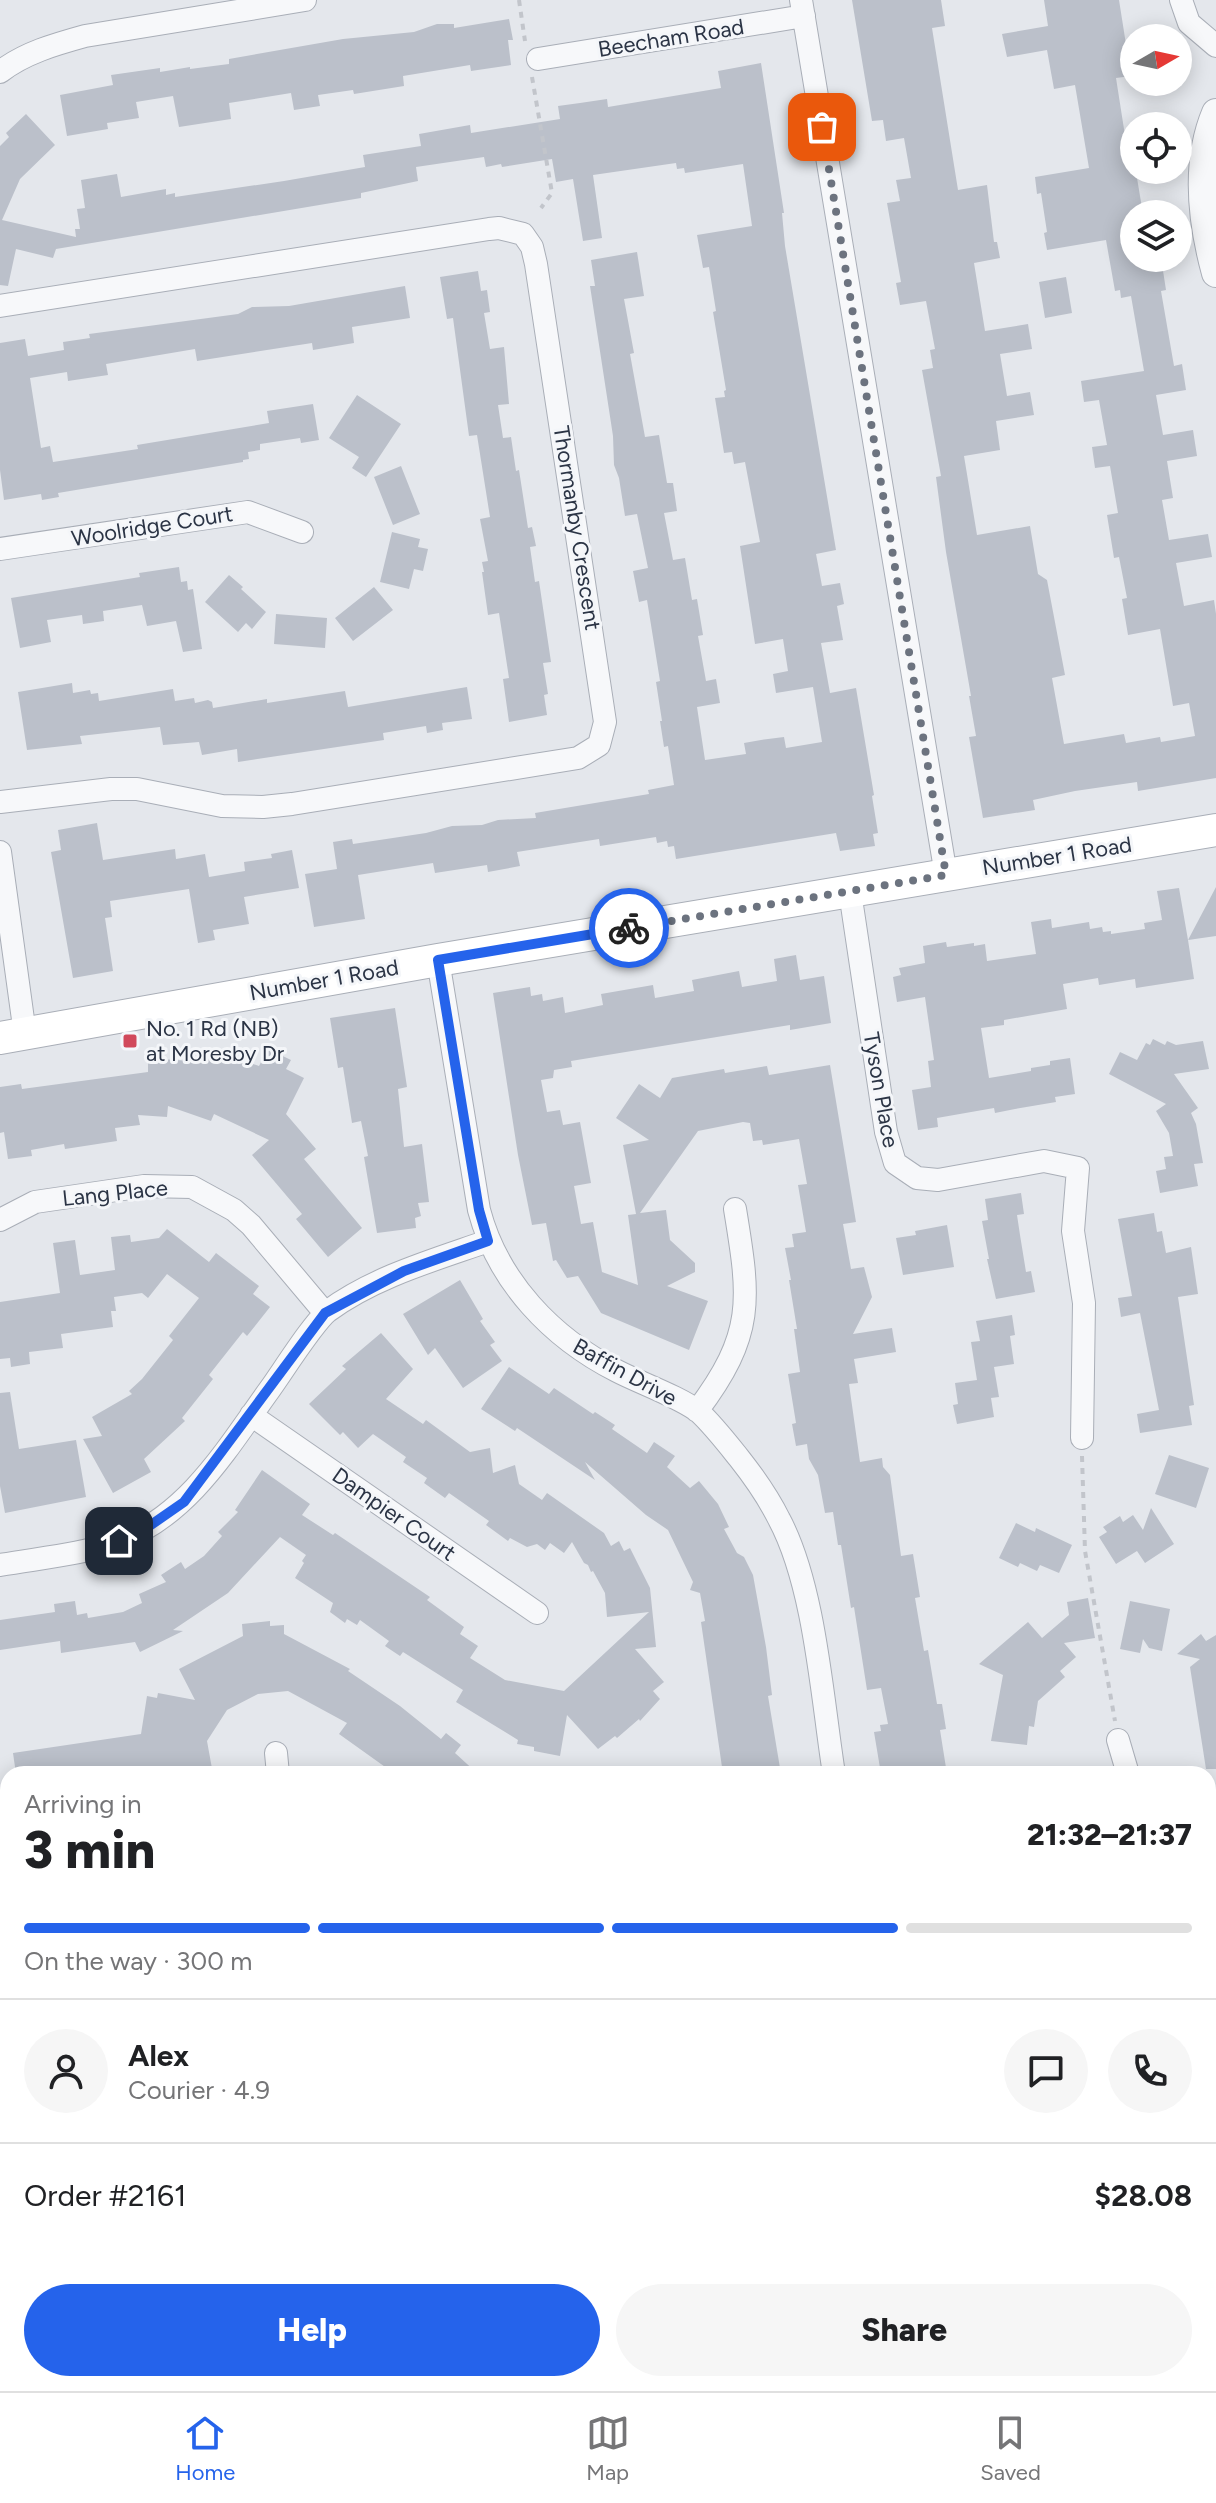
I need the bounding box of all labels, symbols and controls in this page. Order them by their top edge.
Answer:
street label: Beecham Road [596,13,746,63]
north arrow [1120,24,1192,96]
map controls [1120,24,1192,272]
pin [788,93,856,161]
icon: bag [800,105,844,149]
button: locate [1120,112,1192,184]
button: layers [1120,200,1192,272]
street label: Thormanby Crescent [548,424,606,632]
street label: Woolridge Court [69,500,235,552]
street label: Number 1 Road [980,831,1134,881]
courier [589,888,669,968]
icon: bike [607,906,651,950]
street label: Number 1 Road [247,954,401,1006]
place label: No. 1 Rd (NB) at Moresby Dr [146,1015,285,1067]
street label: Tyson Place [858,1030,904,1150]
marker: No. 1 Rd (NB) at Moresby Dr [121,1032,139,1050]
street label: Lang Place [61,1174,169,1212]
street label: Baffin Drive [568,1332,682,1412]
street label: Dampier Court [327,1461,461,1567]
pin [85,1507,153,1575]
icon: home [97,1519,141,1563]
text: Arriving in [24,1788,142,1820]
text: 21:32–21:37 [1027,1816,1192,1853]
text: 3 min [24,1819,155,1881]
text: On the way · 300 m [24,1945,252,1977]
button: person [24,2029,108,2113]
button: chat [1004,2029,1088,2113]
button: phone [1108,2029,1192,2113]
text: Alex [128,2037,189,2074]
text: Courier · 4.9 [128,2074,270,2106]
text: Order #2161 [24,2177,186,2214]
text: $28.08 [1094,2177,1192,2214]
button: Help [24,2284,600,2376]
button: Share [616,2284,1192,2376]
tab: Home [175,2411,235,2486]
tab: Map [586,2411,630,2486]
tab: Saved [980,2411,1041,2486]

